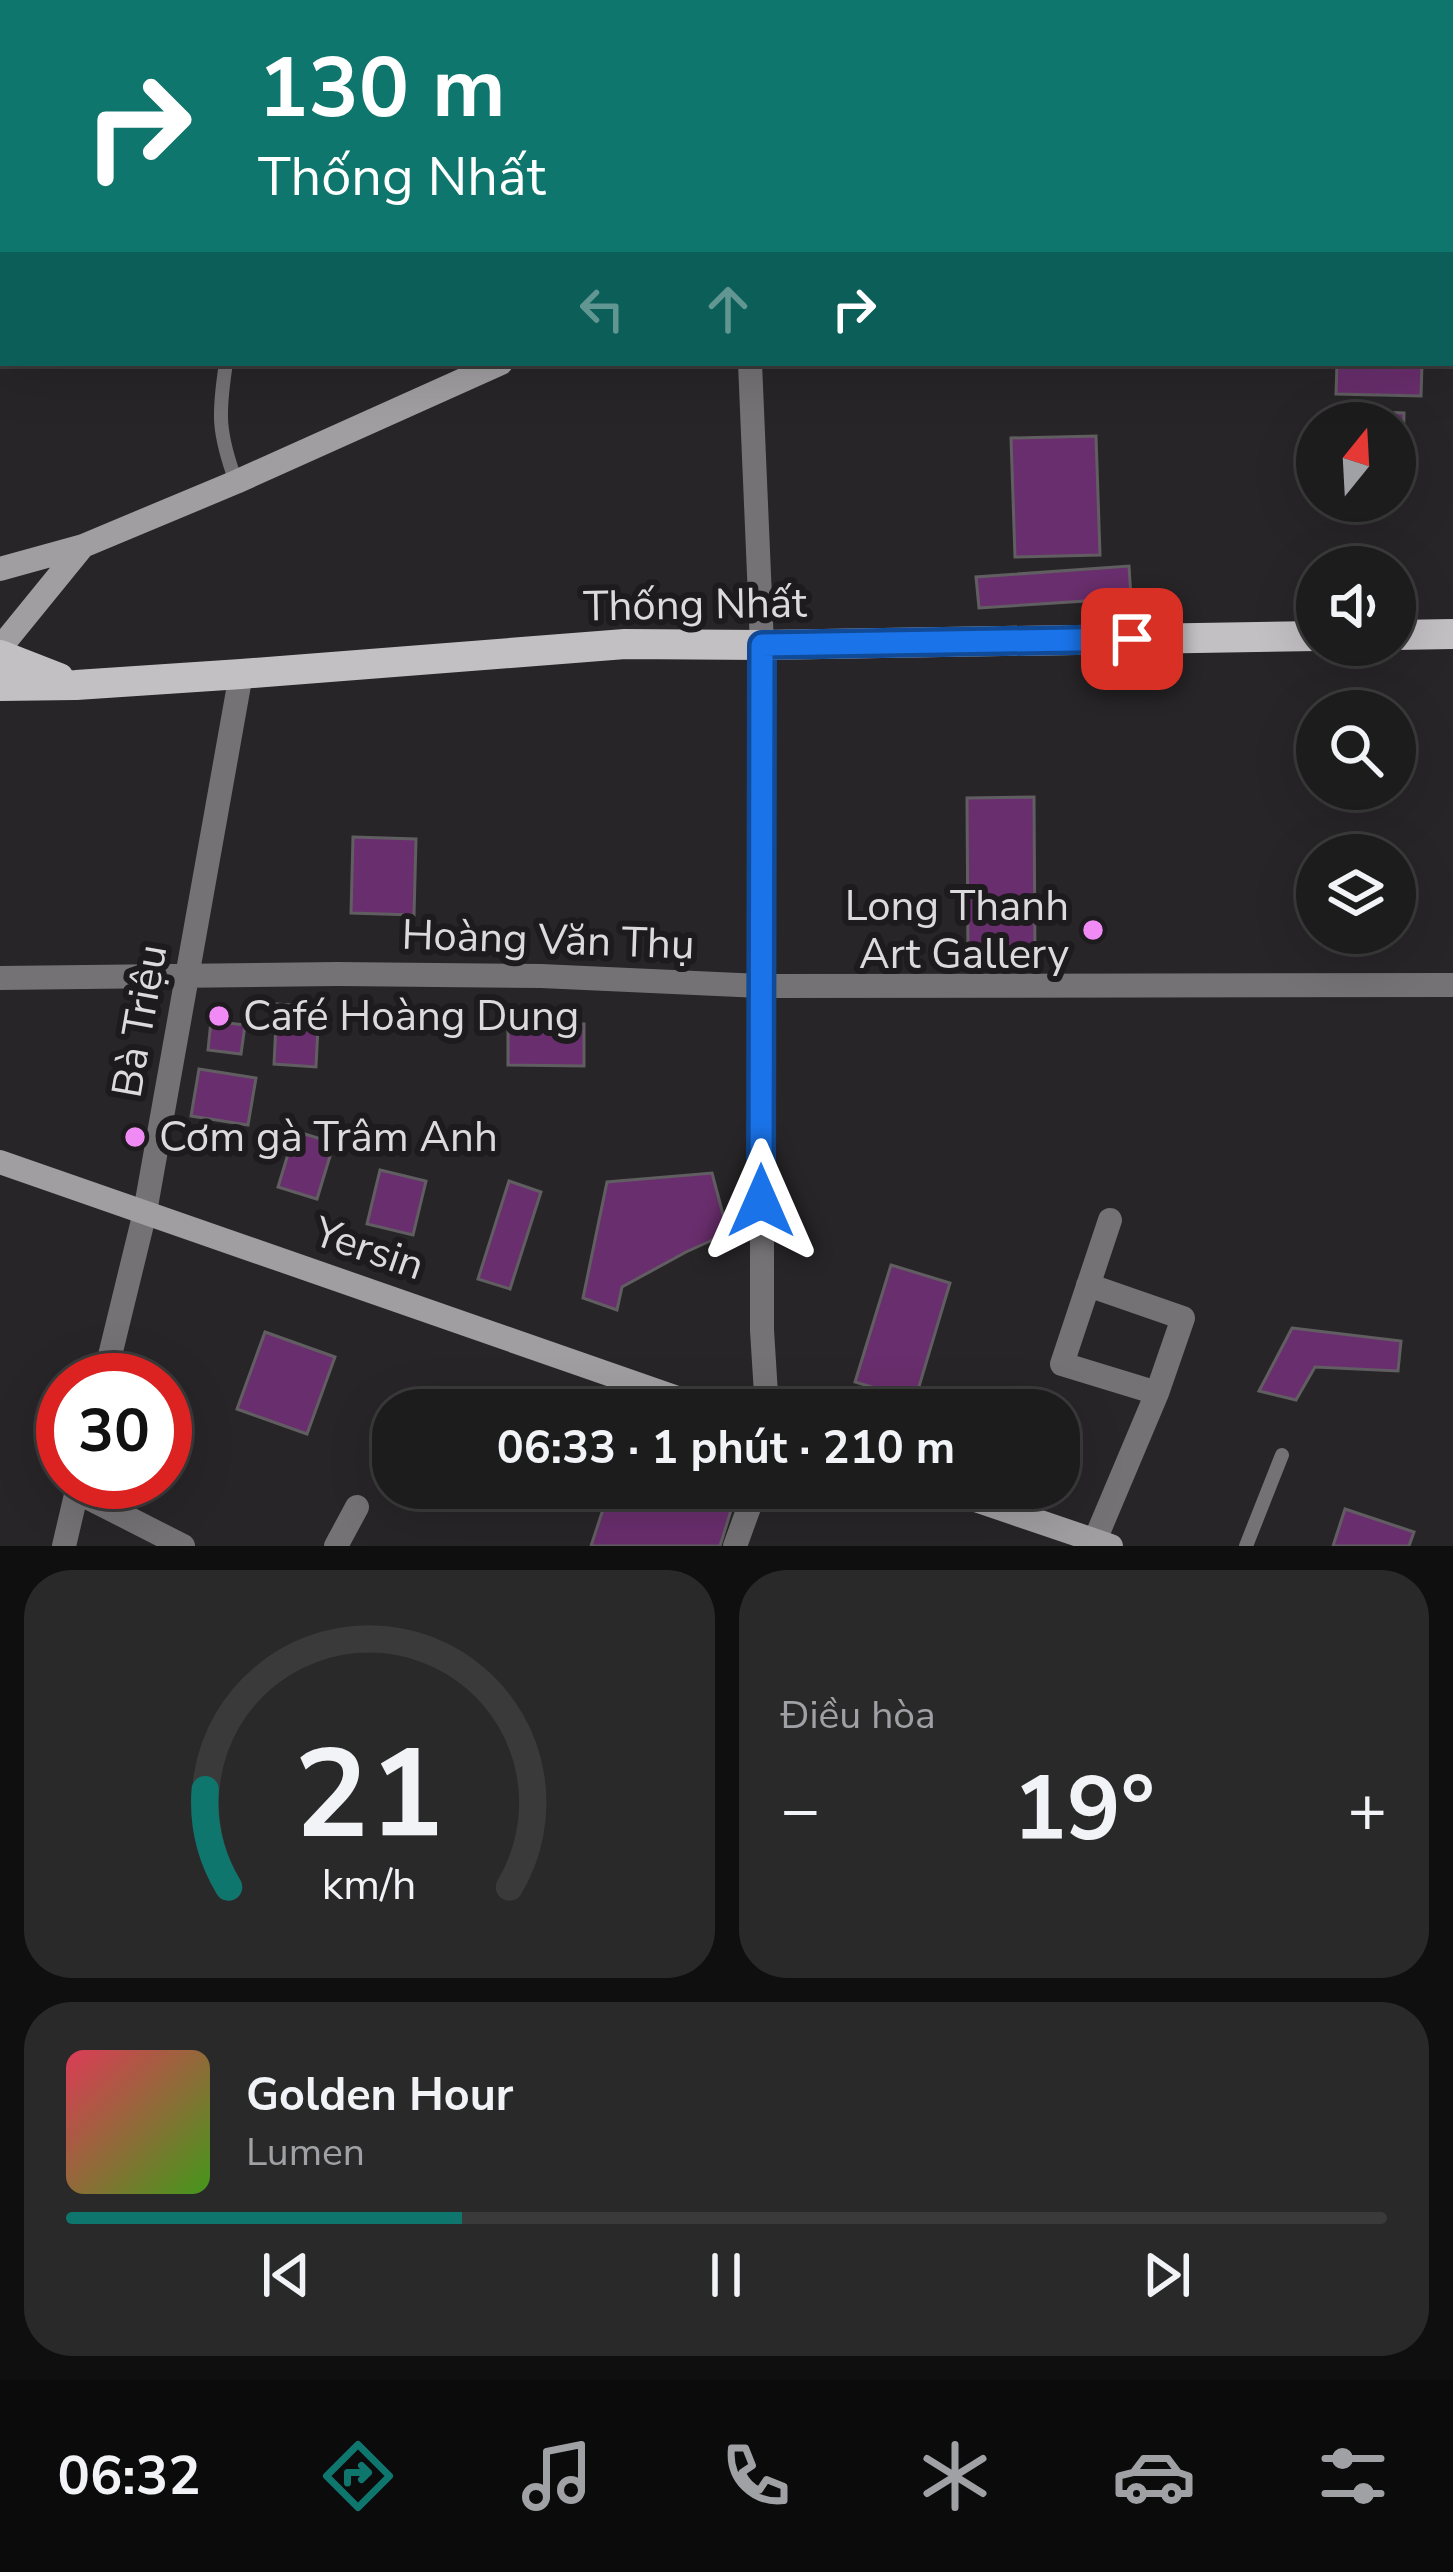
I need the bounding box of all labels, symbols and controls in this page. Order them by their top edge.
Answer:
text: 130 m [258,31,506,146]
icon: right [60,48,216,204]
text: Thống Nhất [258,140,546,214]
icon: left [569,276,635,342]
icon: ahead [695,276,761,342]
icon: right [821,276,887,342]
north arrow [1296,402,1416,522]
map controls [1296,402,1416,954]
button: sound [1296,546,1416,666]
street label: Thống Nhất [583,575,808,635]
pin [1081,588,1183,690]
icon: arrive [1099,606,1165,672]
button: search [1296,690,1416,810]
button: layers [1296,834,1416,954]
place label: Long Thanh Art Gallery [845,878,1069,983]
street label: Hoàng Văn Thụ [401,906,695,974]
marker: Long Thanh Art Gallery [1080,917,1106,943]
street label: Bà Triệu [99,940,181,1102]
place label: Café Hoàng Dung [243,988,579,1045]
marker: Café Hoàng Dung [206,1003,232,1029]
place label: Cơm gà Trâm Anh [159,1109,498,1166]
marker: Cơm gà Trâm Anh [122,1124,148,1150]
position arrow [698,1138,824,1264]
street label: Yersin [305,1203,432,1294]
speed limit sign: 30 [36,1353,192,1509]
text: 06:33 · 1 phút · 210 m [497,1418,955,1479]
text: Điều hòa [781,1689,936,1742]
text: 21 [294,1710,444,1880]
text: 19° [1013,1748,1155,1871]
text: − [781,1765,820,1855]
text: + [1347,1765,1387,1855]
text: km/h [322,1856,417,1914]
text: Golden Hour [246,2065,513,2126]
text: Lumen [246,2126,365,2179]
icon: previous [253,2242,319,2308]
icon: pause [693,2242,759,2308]
icon: next [1134,2242,1200,2308]
icon: directions [316,2434,400,2518]
icon: music [515,2434,599,2518]
icon: phone [714,2434,798,2518]
icon: climate [913,2434,997,2518]
icon: car [1112,2434,1196,2518]
icon: filters [1311,2434,1395,2518]
text: 06:32 [58,2439,201,2513]

